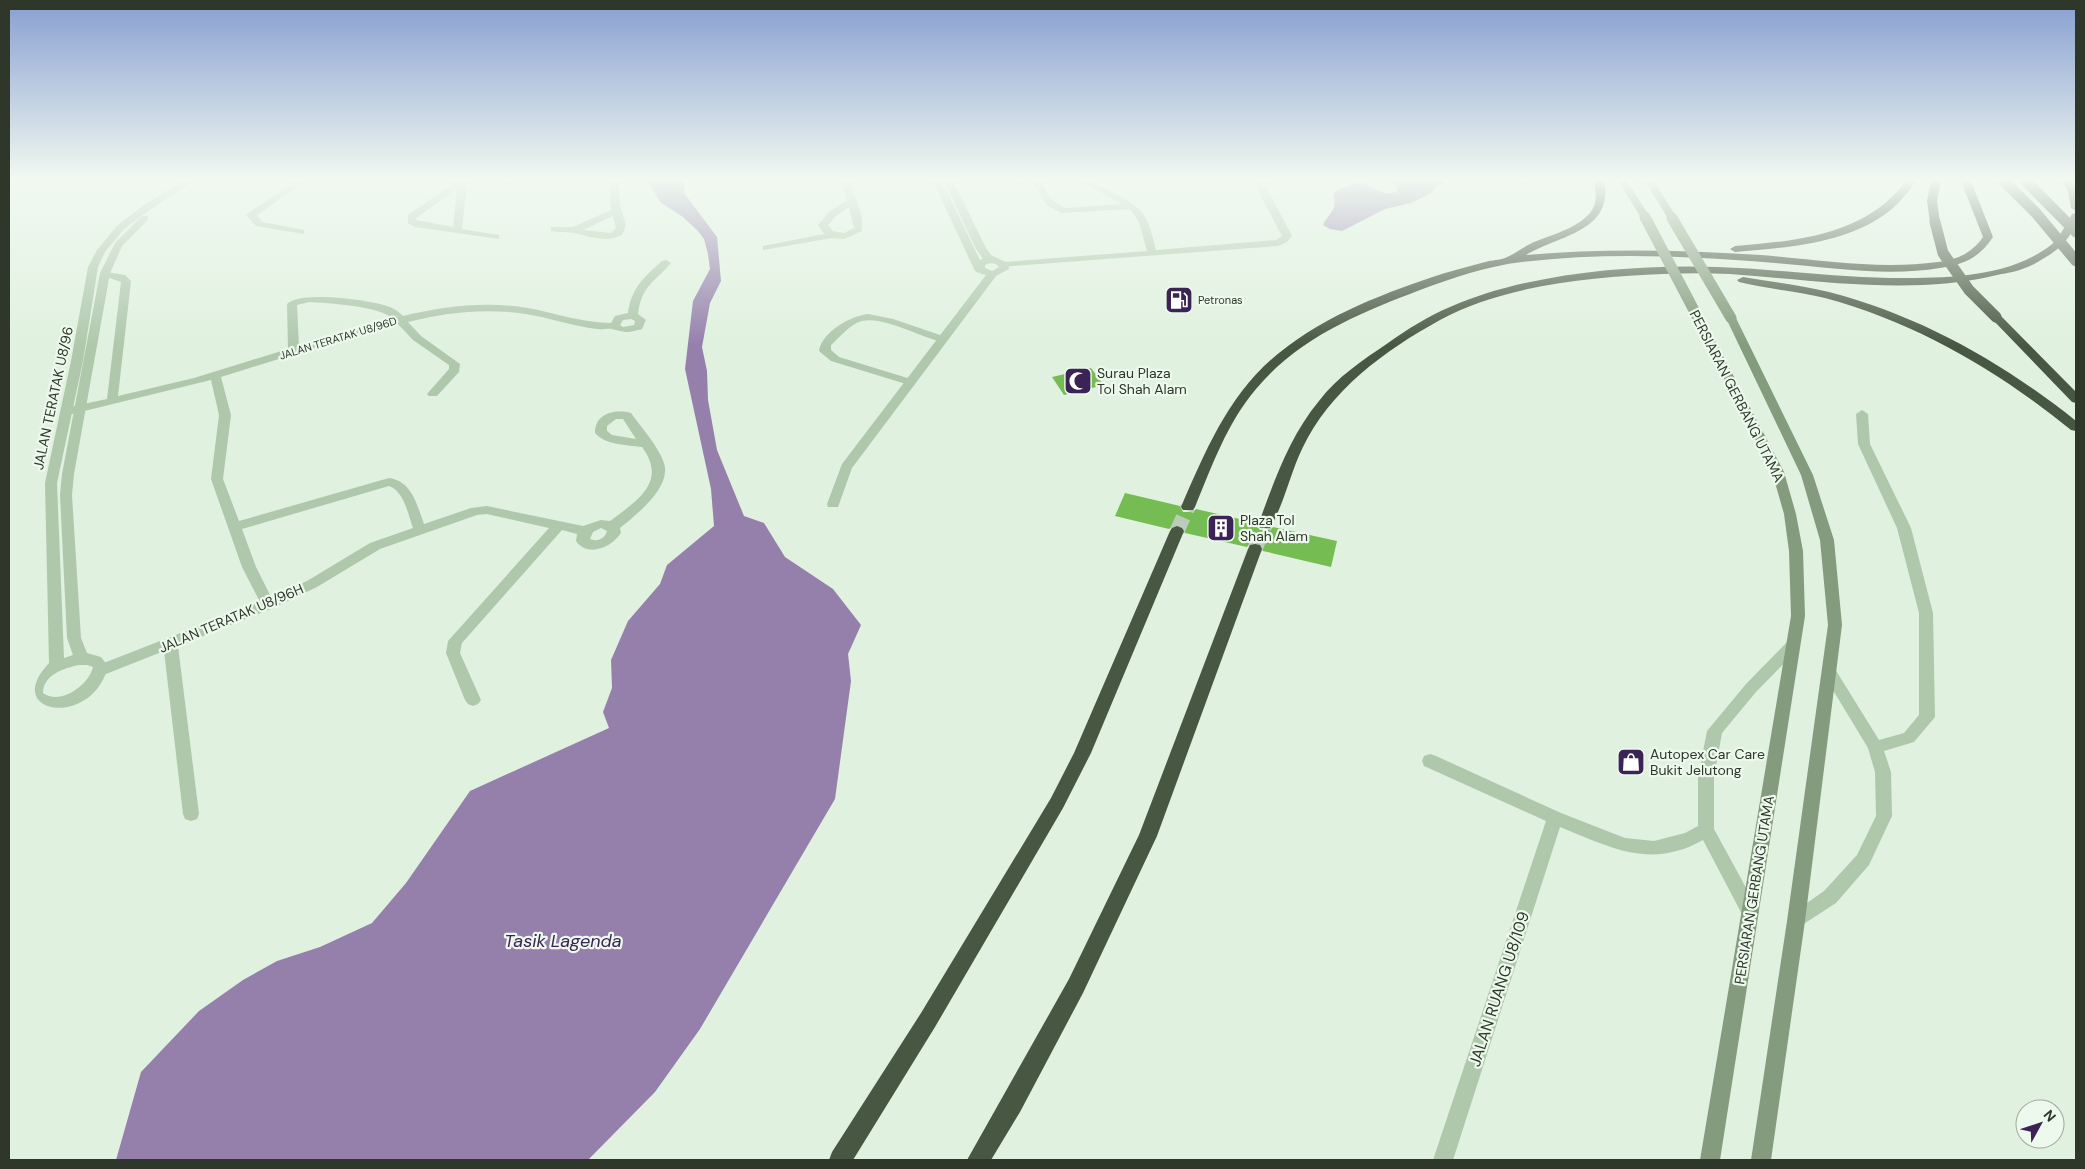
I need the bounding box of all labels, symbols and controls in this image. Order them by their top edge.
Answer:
fuel station icon: Petronas [1164,285,1194,315]
place label: Petronas [1198,293,1243,307]
street label: PERSIARAN GERBANG UTAMA [1686,307,1788,485]
street label: JALAN TERATAK U8/96D [278,313,399,363]
street label: JALAN TERATAK U8/96 [29,325,77,471]
place label: Surau Plaza Tol Shah Alam [1097,364,1187,398]
mosque icon: Surau Plaza Tol Shah Alam [1063,366,1093,396]
place label: Plaza Tol Shah Alam [1240,511,1308,545]
building icon: Plaza Tol Shah Alam [1206,513,1236,543]
street label: JALAN TERATAK U8/96H [156,579,306,657]
place label: Autopex Car Care Bukit Jelutong [1650,745,1765,779]
shop icon: Autopex Car Care Bukit Jelutong [1616,747,1646,777]
street label: PERSIARAN GERBANG UTAMA [1730,794,1778,986]
street label: JALAN RUANG U8/109 [1464,909,1534,1069]
water label: Tasik Lagenda [504,929,622,953]
north arrow [2015,1099,2065,1149]
text: N [2040,1106,2060,1125]

